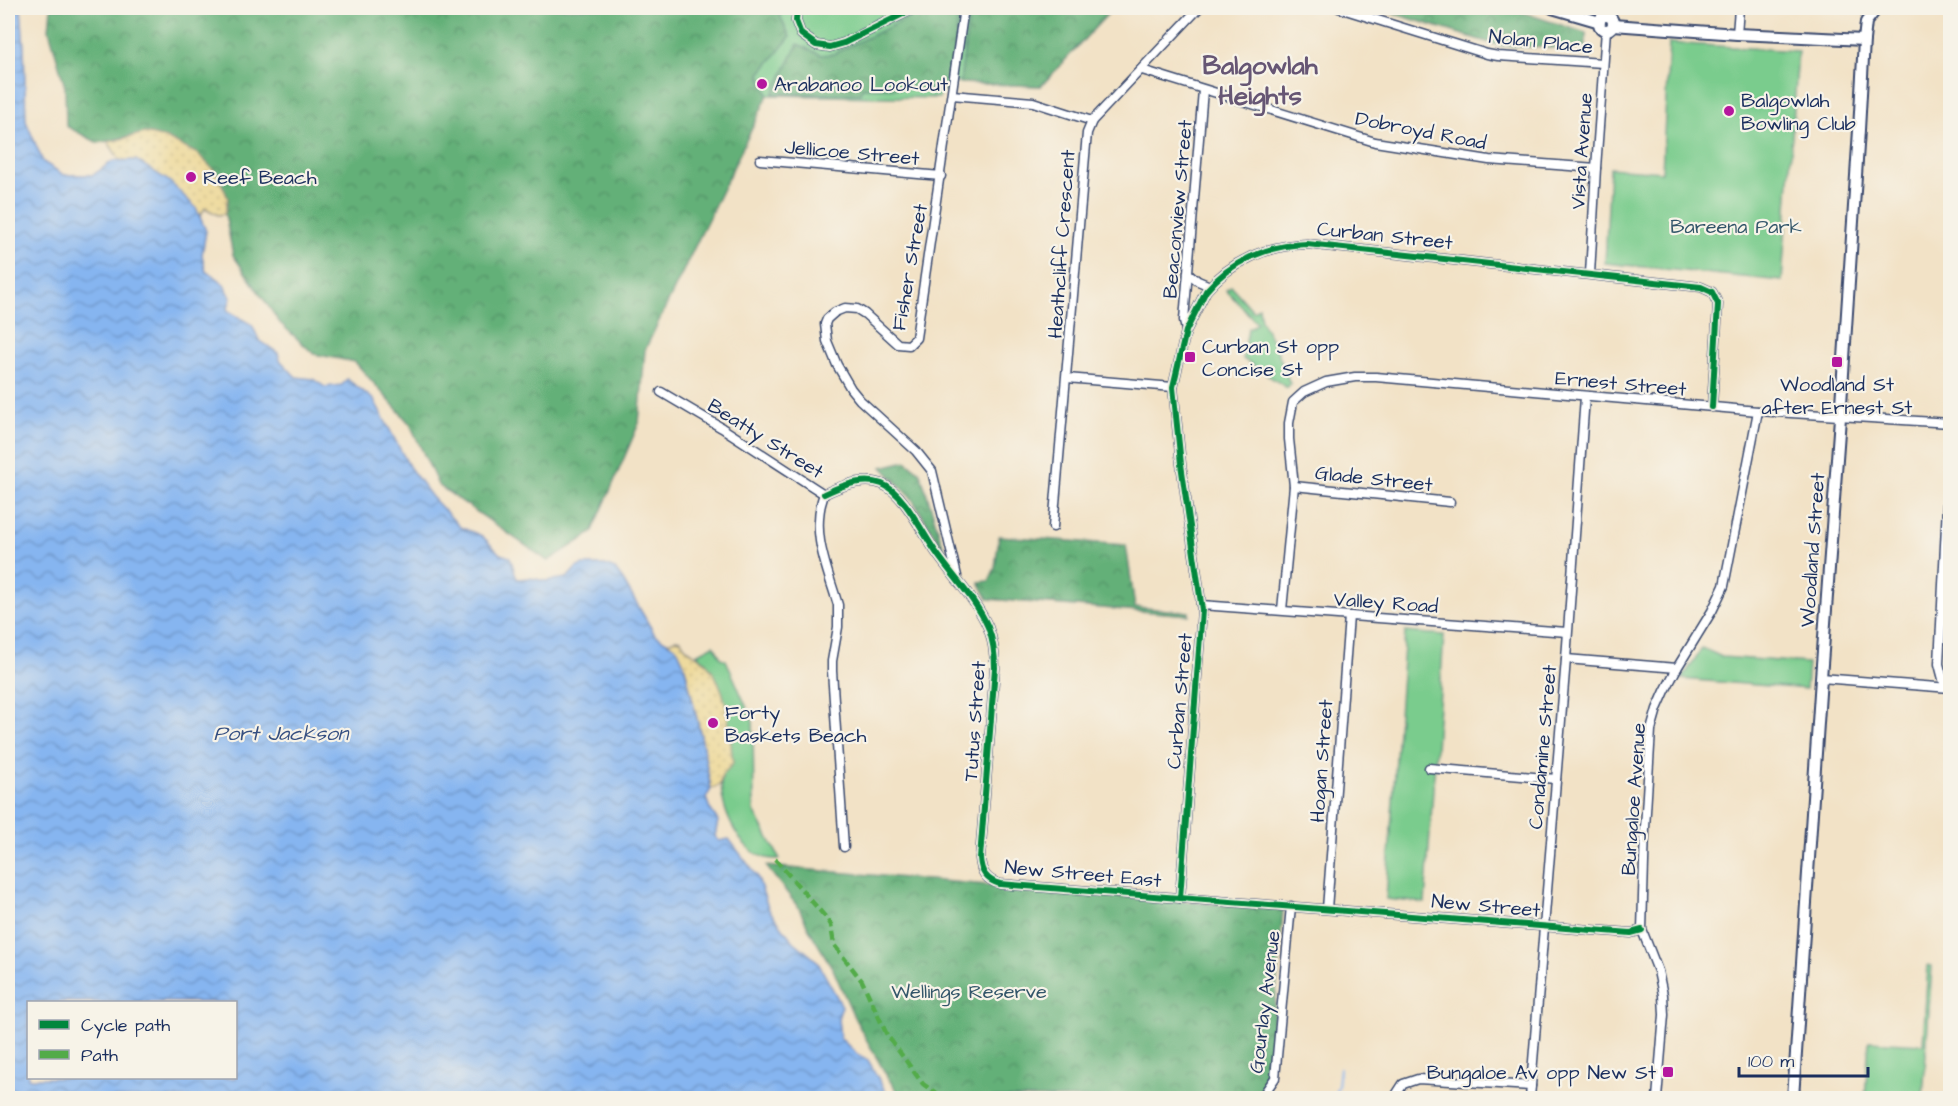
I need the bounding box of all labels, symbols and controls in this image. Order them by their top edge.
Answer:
street label: Nolan Place [1487,23,1595,61]
district label: Balgowlah Heights [1202,48,1319,117]
place label: Arabanoo Lookout [774,71,948,99]
marker: Arabanoo Lookout [755,77,769,91]
place label: Balgowlah Bowling Club [1741,87,1856,139]
street label: Vista Avenue [1564,92,1600,210]
marker: Balgowlah Bowling Club [1722,104,1736,118]
street label: Dobroyd Road [1353,105,1489,158]
street label: Beaconview Street [1156,119,1200,300]
street label: Jellicoe Street [783,133,920,173]
street label: Heathcliff Crescent [1041,149,1083,339]
place label: Reef Beach [203,164,317,192]
marker: Reef Beach [184,170,198,184]
street label: Fisher Street [885,202,935,333]
park label: Bareena Park [1670,213,1802,241]
street label: Curban Street [1316,215,1454,257]
place label: Curban St opp Concise St [1202,333,1339,384]
marker: Curban St opp Concise St [1183,350,1197,364]
marker: Woodland St after Ernest St [1830,355,1844,369]
street label: Ernest Street [1554,364,1688,404]
place label: Woodland St after Ernest St [1762,371,1912,422]
street label: Beatty Street [702,392,829,487]
street label: Glade Street [1314,459,1434,499]
street label: Woodland Street [1794,472,1832,628]
street label: Valley Road [1333,585,1439,622]
street label: Curban Street [1160,632,1200,770]
street label: Tutus Street [957,660,993,782]
street label: Condamine Street [1522,664,1564,830]
street label: Hogan Street [1304,698,1341,824]
place label: Forty Baskets Beach [725,699,867,750]
marker: Forty Baskets Beach [706,716,720,730]
water label: Port Jackson [214,719,350,748]
street label: Bungaloe Avenue [1615,722,1654,876]
street label: New Street East [1003,853,1163,895]
street label: New Street [1430,887,1542,925]
street label: Gourlay Avenue [1242,929,1289,1075]
park label: Wellings Reserve [891,978,1047,1007]
legend [27,1001,237,1079]
text: Cycle path [81,1013,170,1039]
scale bar [1739,1040,1868,1078]
text: Path [81,1043,118,1068]
text: 100 m [1748,1049,1794,1074]
place label: Bungaloe Av opp New St [1427,1059,1656,1088]
marker: Bungaloe Av opp New St [1661,1065,1675,1079]

